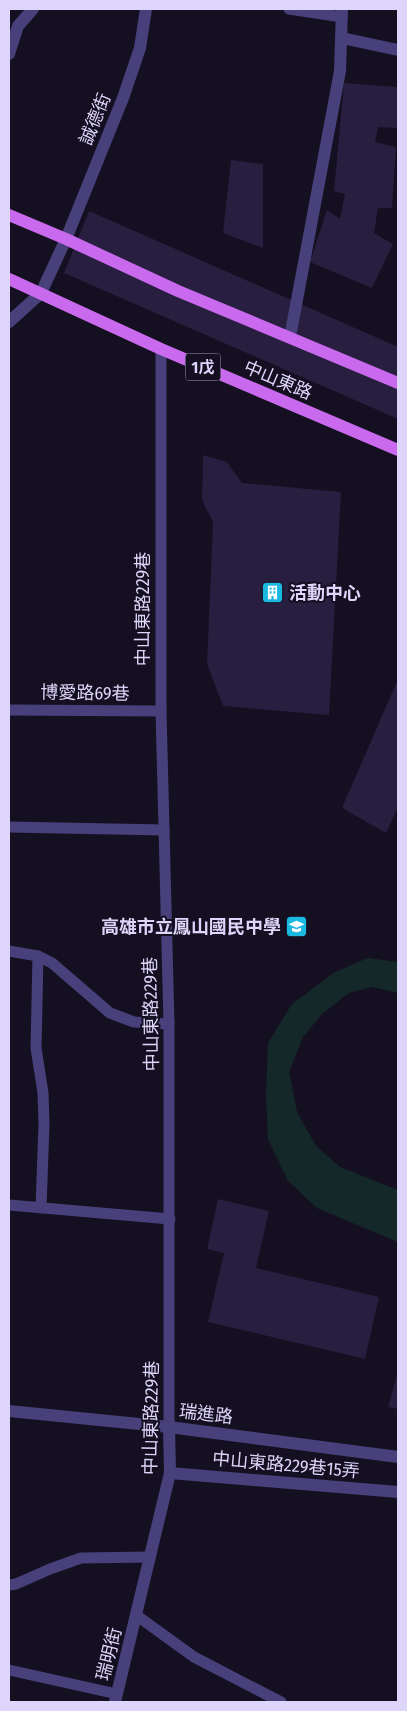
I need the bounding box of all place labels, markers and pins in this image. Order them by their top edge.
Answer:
building icon: 活動中心 [261,581,285,605]
place label: 活動中心 [289,582,361,604]
school or university icon: 高雄市立鳳山國民中學 [285,915,309,939]
place label: 高雄市立鳳山國民中學 [101,916,281,938]

